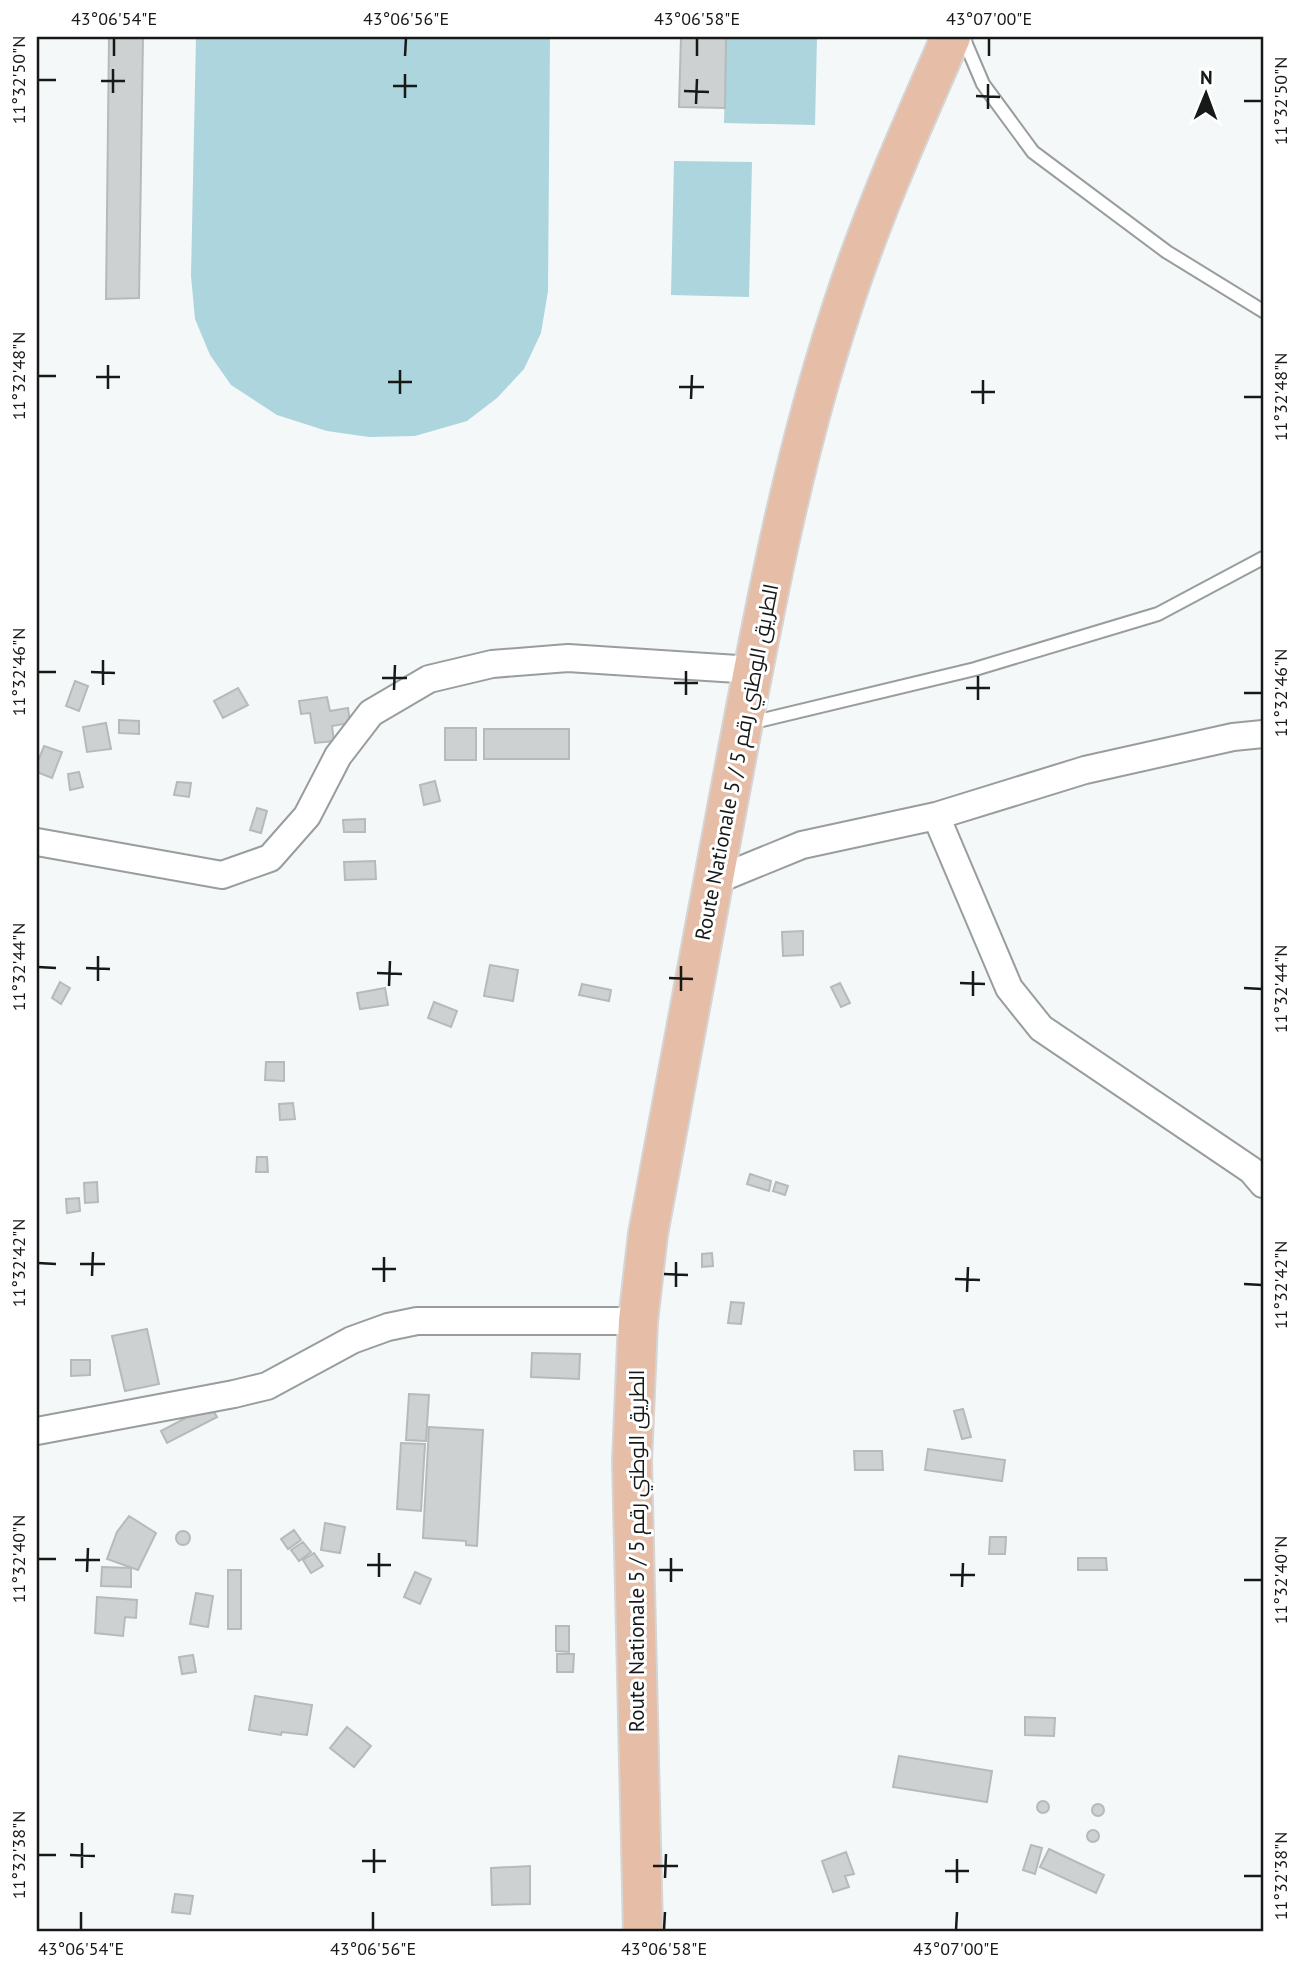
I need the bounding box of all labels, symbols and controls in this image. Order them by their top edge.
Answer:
text: 43°06'54"E [71,7,157,30]
text: 43°06'56"E [363,7,449,30]
text: 43°06'58"E [654,7,740,30]
text: 43°07'00"E [946,7,1032,30]
text: 11°32'50"N [7,36,30,124]
text: 11°32'50"N [1269,57,1292,145]
north arrow [1170,60,1240,130]
text: N [1200,65,1213,89]
text: 11°32'48"N [7,332,30,420]
text: 11°32'48"N [1269,353,1292,441]
street label: Route Nationale 5 / الطريق الوطني رقم 5 [689,581,787,943]
text: 11°32'46"N [7,628,30,716]
text: 11°32'46"N [1269,649,1292,737]
text: 11°32'44"N [7,923,30,1011]
text: 11°32'44"N [1269,945,1292,1033]
text: 11°32'42"N [7,1219,30,1307]
text: 11°32'42"N [1269,1241,1292,1329]
street label: Route Nationale 5 / الطريق الوطني رقم 5 [623,1370,653,1732]
text: 11°32'40"N [7,1515,30,1603]
text: 11°32'40"N [1269,1536,1292,1624]
text: 11°32'38"N [7,1811,30,1899]
text: 11°32'38"N [1269,1832,1292,1920]
text: 43°06'54"E [38,1937,124,1960]
text: 43°06'56"E [330,1937,416,1960]
text: 43°06'58"E [621,1937,707,1960]
text: 43°07'00"E [913,1937,999,1960]

